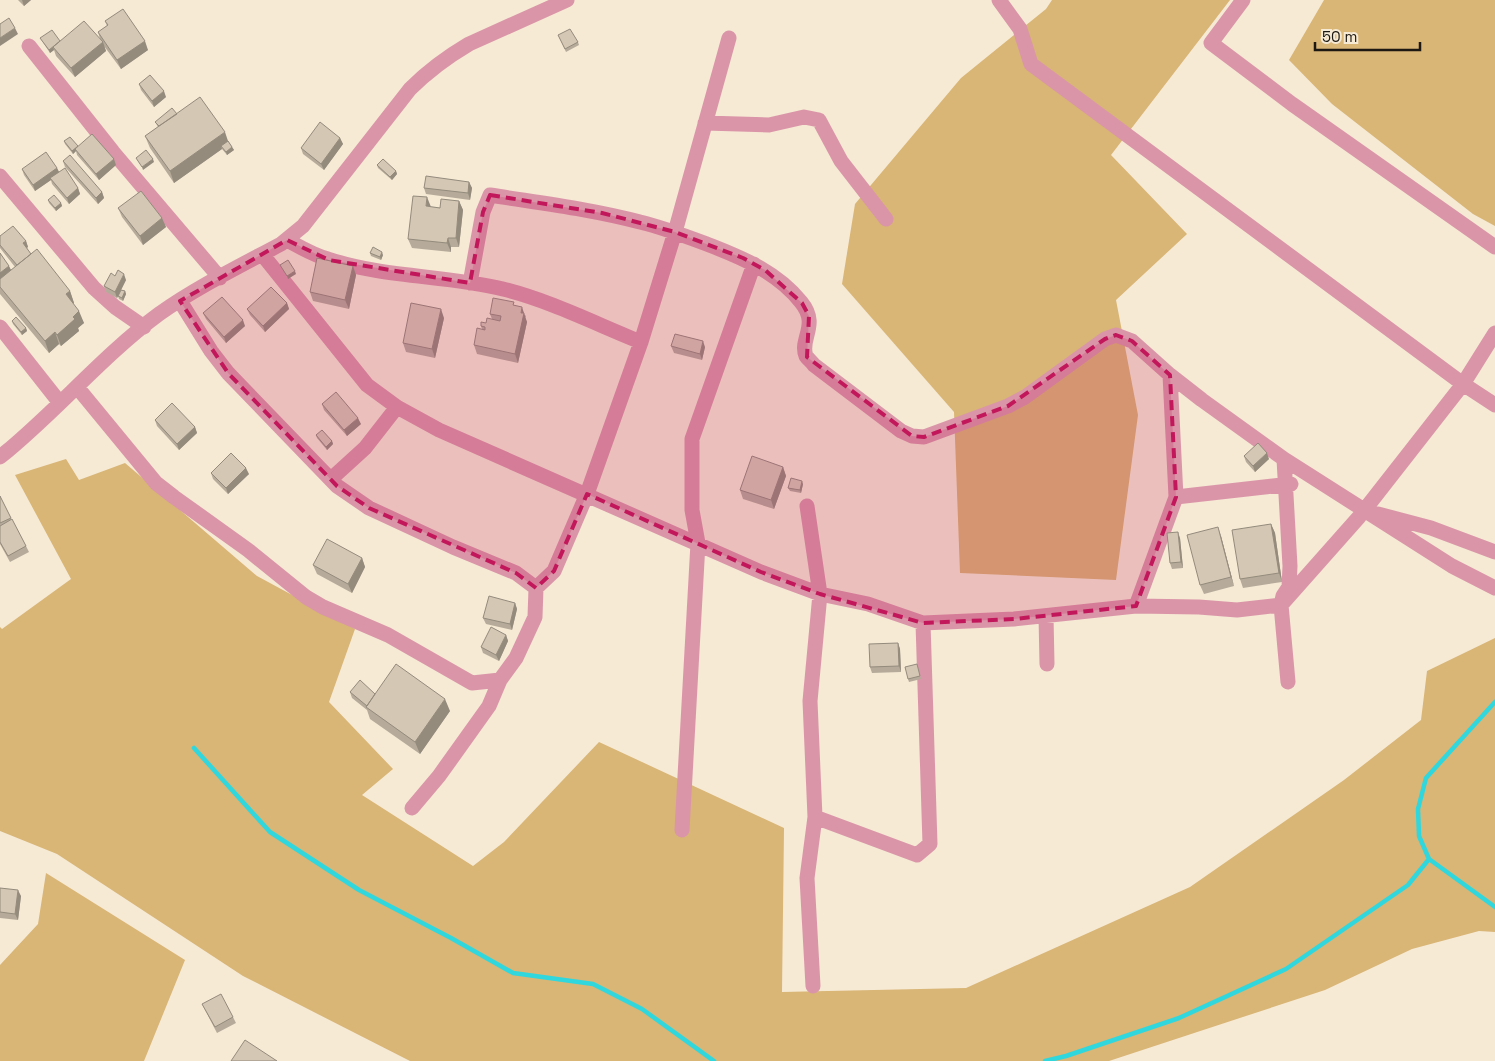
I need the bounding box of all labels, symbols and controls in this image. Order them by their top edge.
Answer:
scale bar [1315,20,1420,52]
text: 50 m [1322,27,1357,46]

